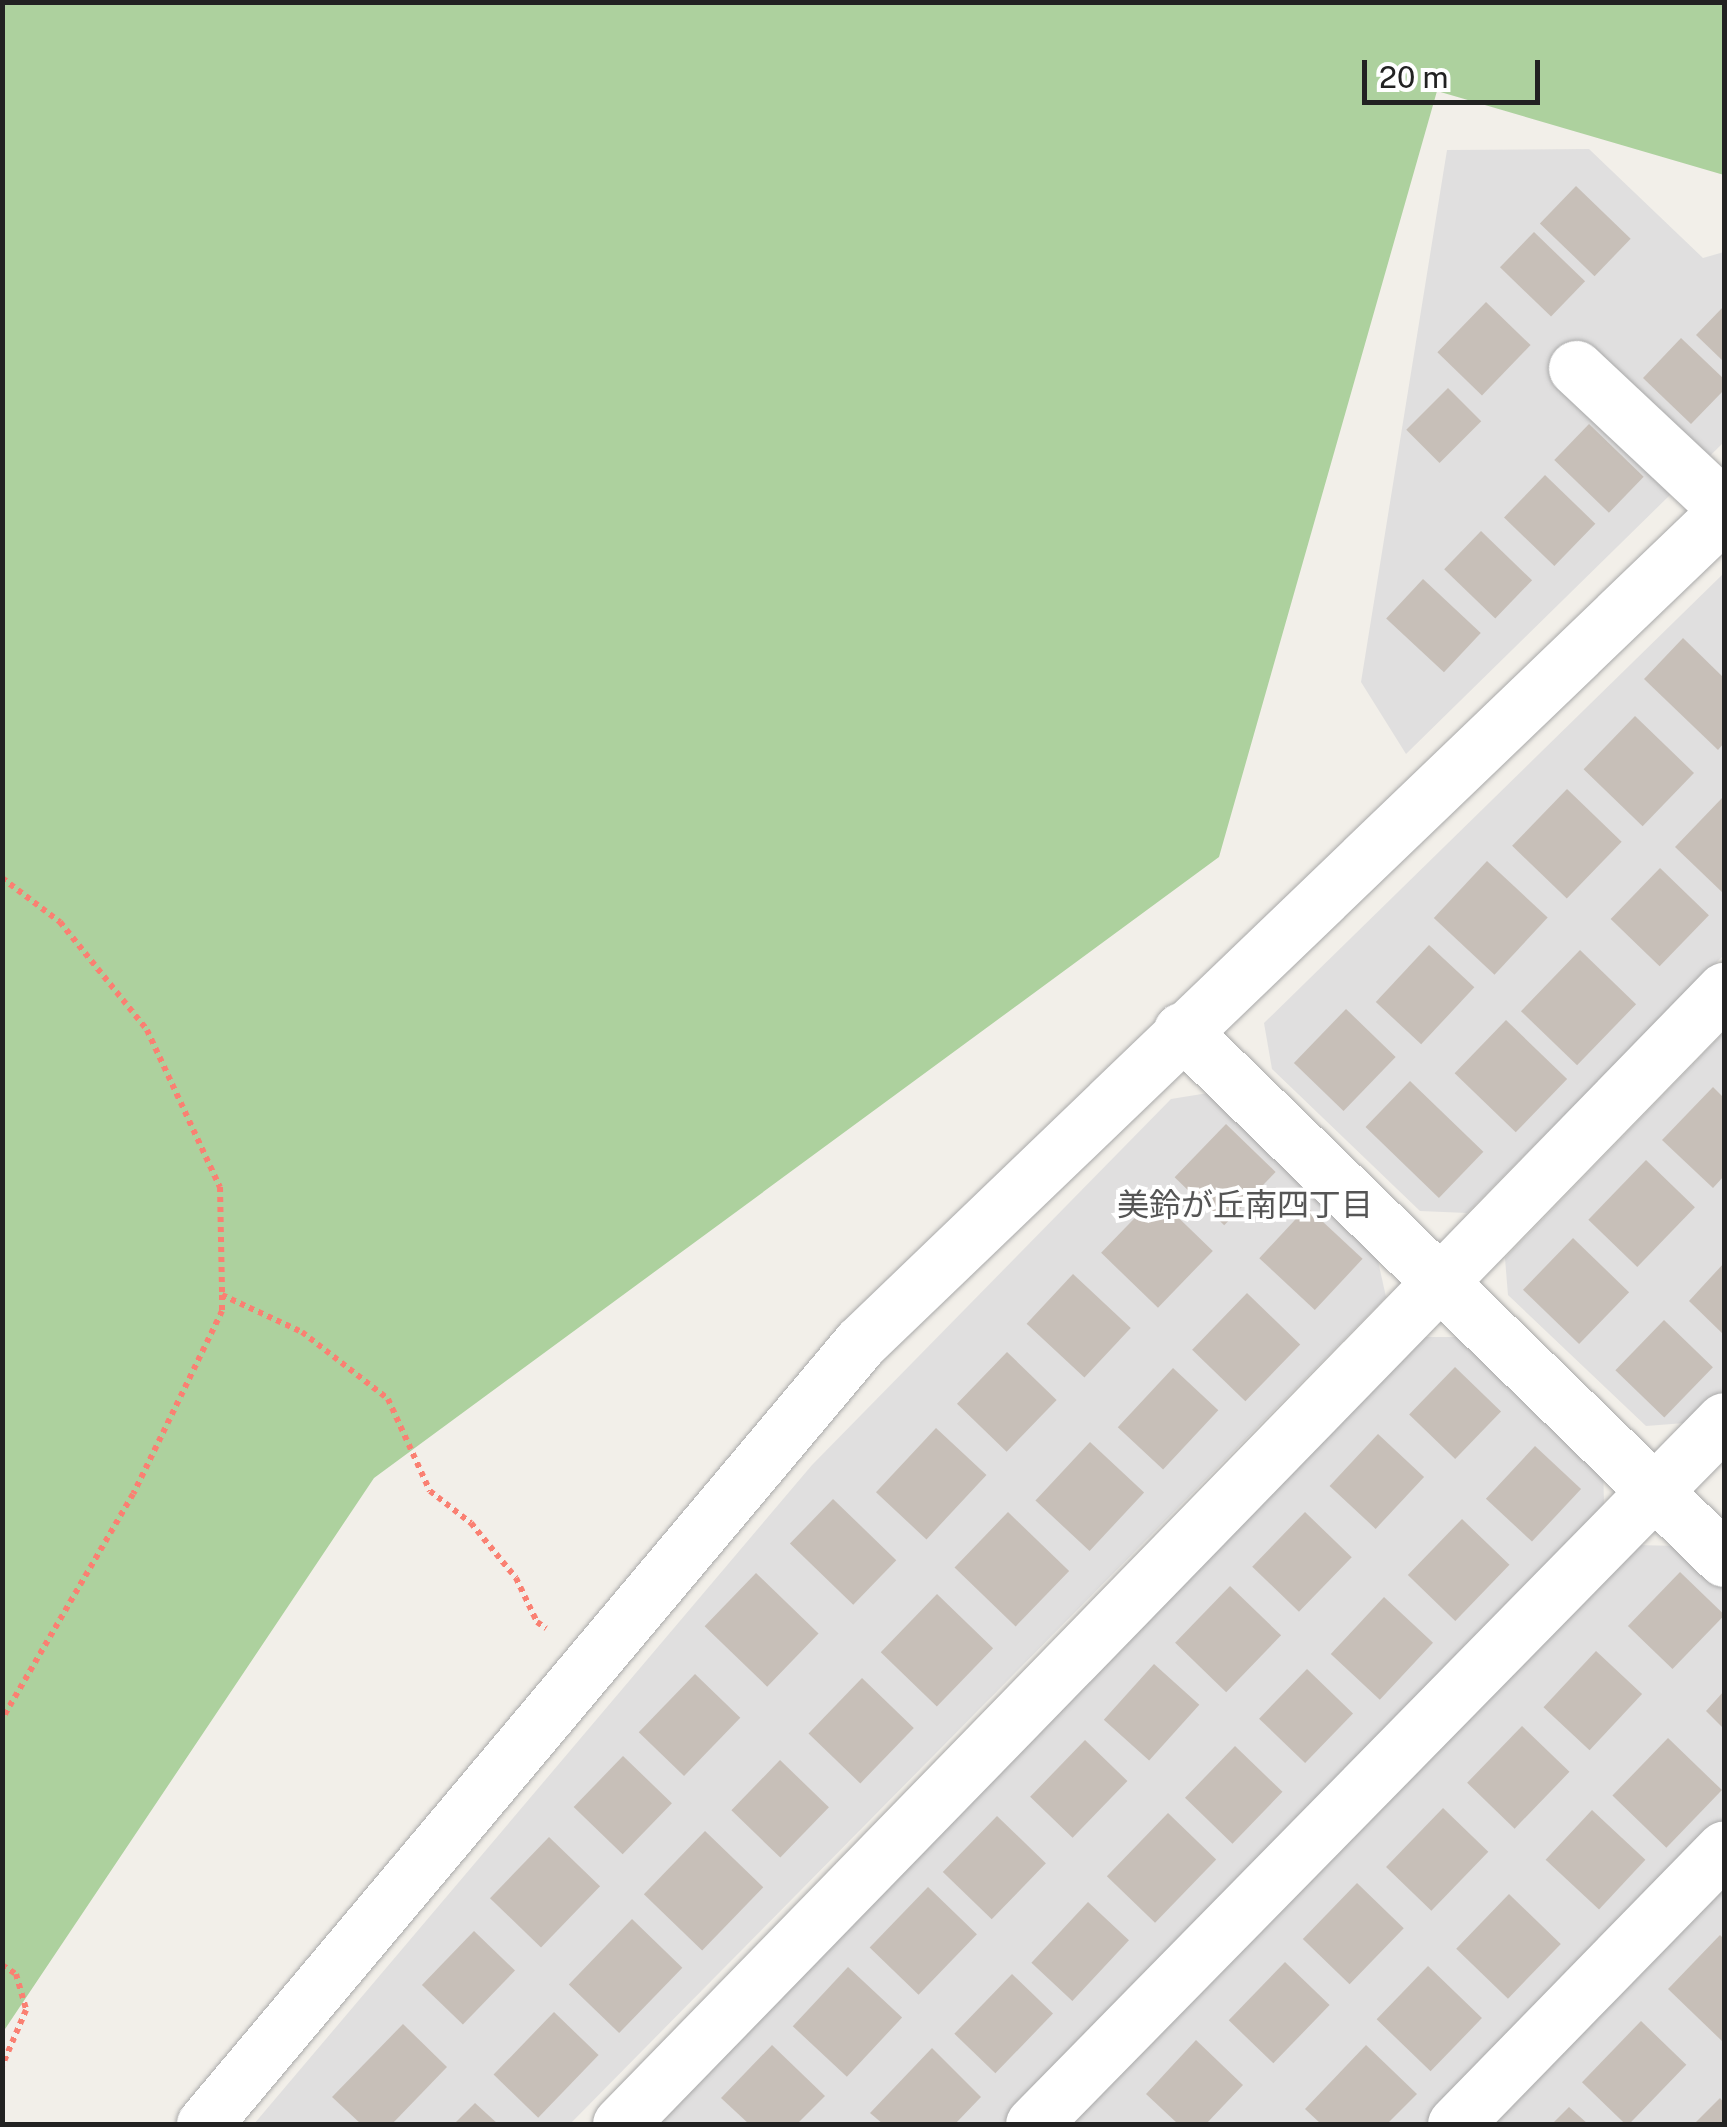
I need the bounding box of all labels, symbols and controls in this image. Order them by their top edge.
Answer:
scale bar [1367,40,1544,102]
text: 20 m [1379,59,1448,95]
district label: 美鈴が丘南四丁目 [1117,1186,1373,1224]

